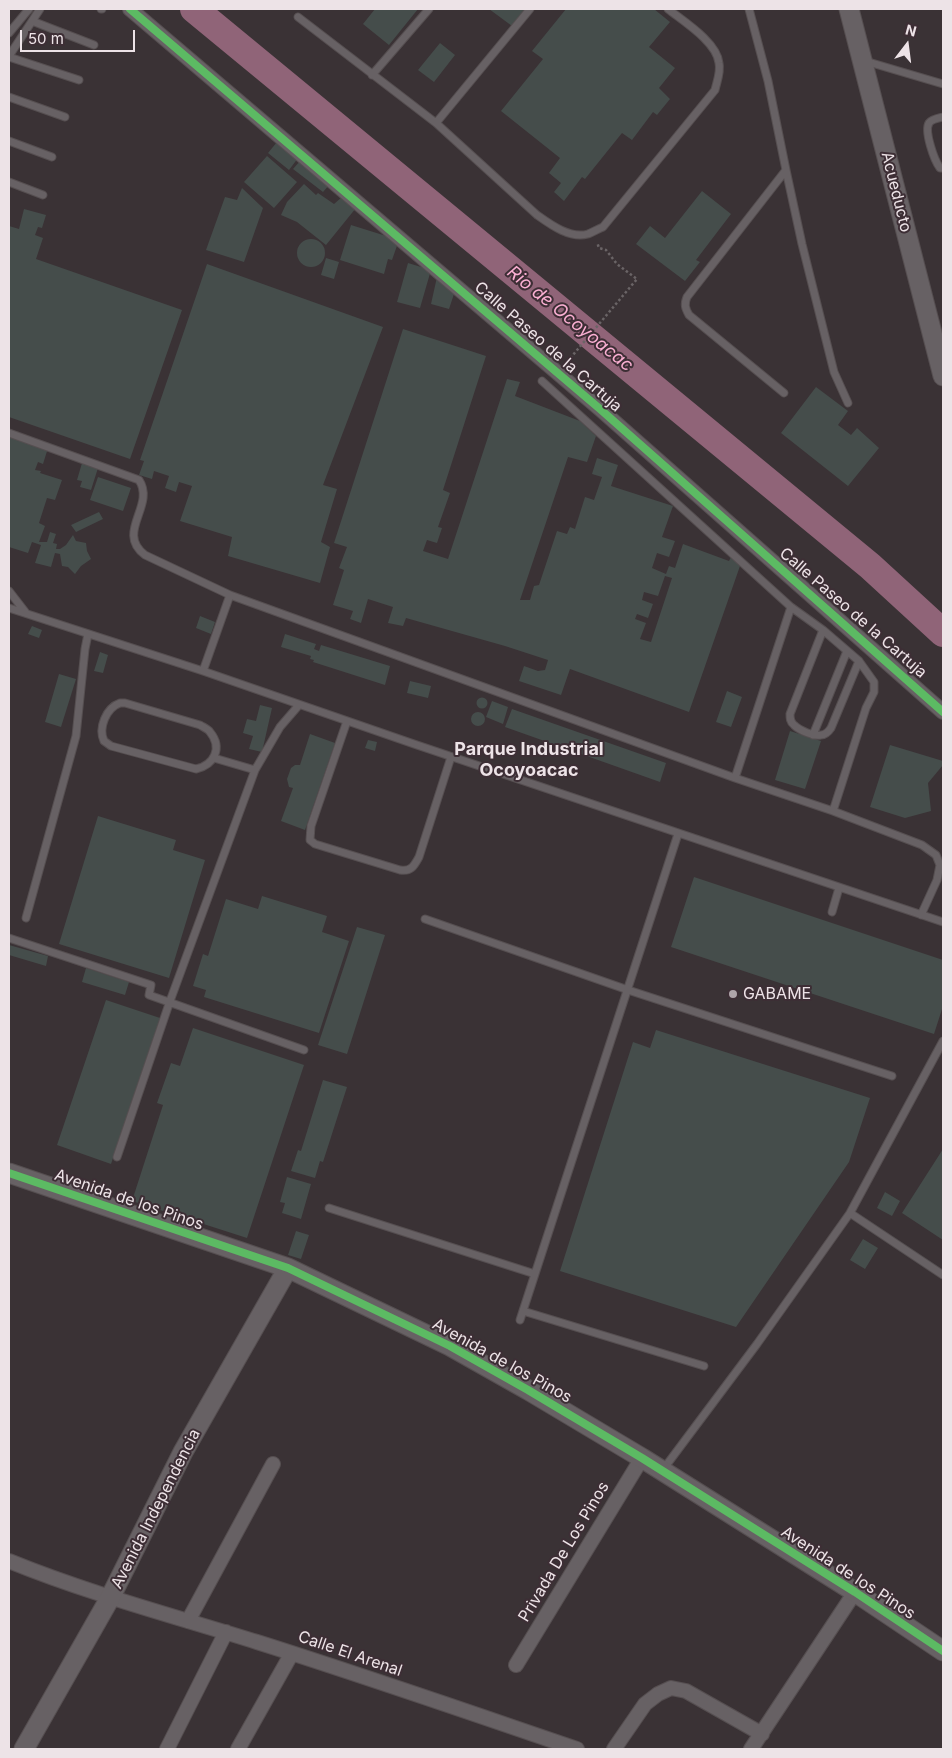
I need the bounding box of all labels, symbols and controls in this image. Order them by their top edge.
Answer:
scale bar [22,20,138,52]
north arrow [882,20,932,70]
text: N [904,20,918,40]
text: 50 m [28,29,64,48]
street label: Acueducto [877,150,915,234]
water label: Rio de Ocoyoacac [503,262,637,376]
street label: Calle Paseo de la Cartuja [470,278,626,416]
street label: Calle Paseo de la Cartuja [775,544,931,682]
district label: Parque Industrial Ocoyoacac [454,739,604,782]
place label: GABAME [743,984,811,1004]
marker: GABAME [727,988,739,1000]
street label: Avenida de los Pinos [52,1165,206,1235]
street label: Avenida de los Pinos [429,1315,575,1407]
street label: Avenida Independencia [107,1426,205,1592]
street label: Privada De Los Pinos [515,1478,613,1626]
street label: Avenida de los Pinos [777,1522,919,1624]
street label: Calle El Arenal [295,1627,405,1681]

